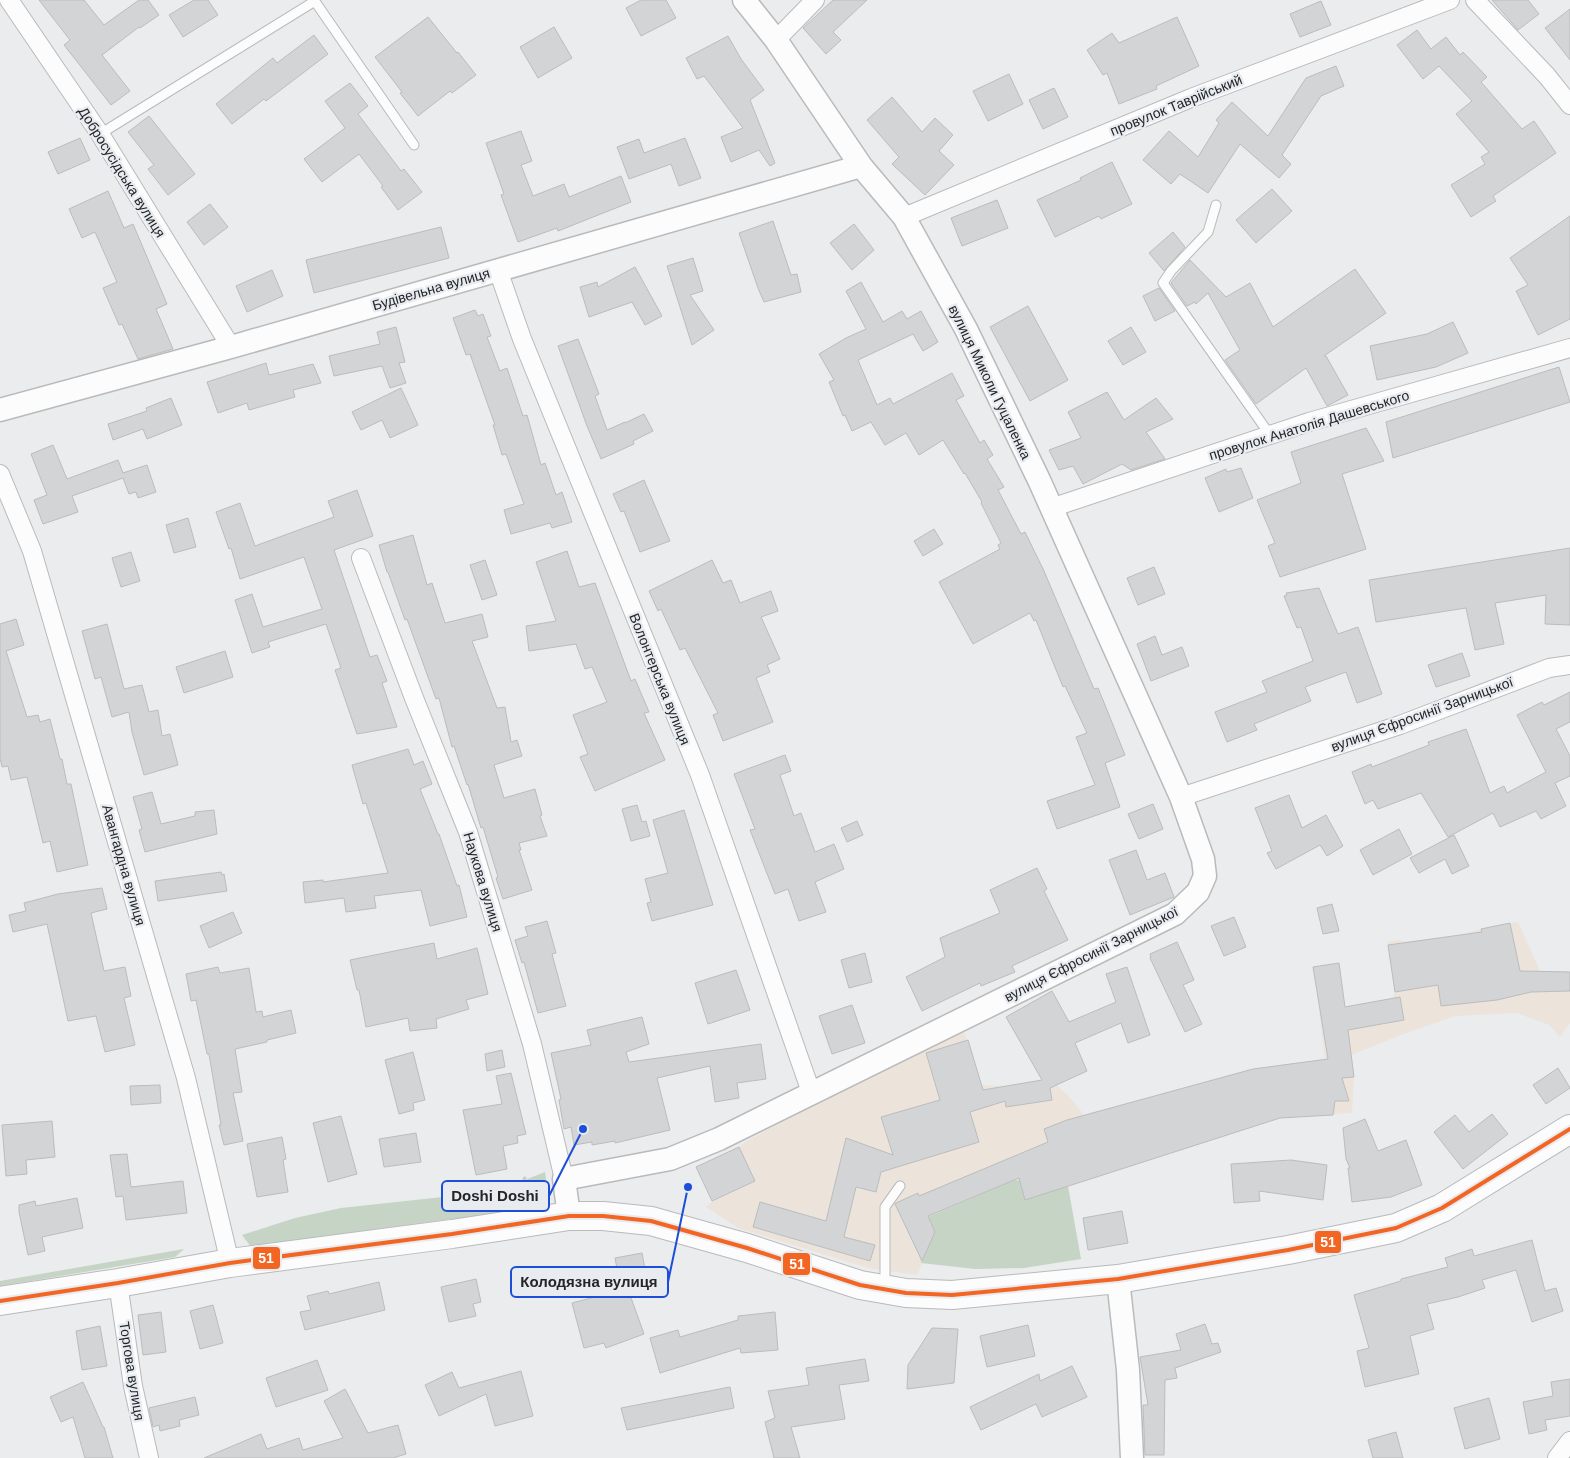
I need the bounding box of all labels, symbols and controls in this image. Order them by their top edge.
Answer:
street label: провулок Таврійський [1108,71,1244,139]
street label: Добросусідська вулиця [75,104,169,240]
street label: Будівельна вулиця [370,265,492,313]
street label: вулиця Миколи Гуцаленка [946,302,1034,462]
street label: провулок Анатолія Дашевського [1207,387,1411,463]
street label: Волонтерська вулиця [626,611,694,747]
street label: вулиця Єфросинії Зарницької [1329,673,1515,754]
street label: Авангардна вулиця [99,803,149,927]
street label: Наукова вулиця [460,830,506,934]
street label: вулиця Єфросинії Зарницької [1001,903,1181,1005]
callout: Doshi Doshi [442,1181,549,1211]
text: Doshi Doshi [451,1187,539,1204]
line badge: 51 [1314,1230,1342,1254]
text: 51 [1320,1234,1336,1250]
line badge: 51 [252,1246,281,1270]
text: 51 [258,1250,274,1266]
line badge: 51 [782,1252,811,1276]
text: 51 [789,1256,805,1272]
callout: Колодязна вулиця [511,1267,668,1297]
text: Колодязна вулиця [520,1273,658,1290]
street label: Торгова вулиця [116,1320,148,1422]

